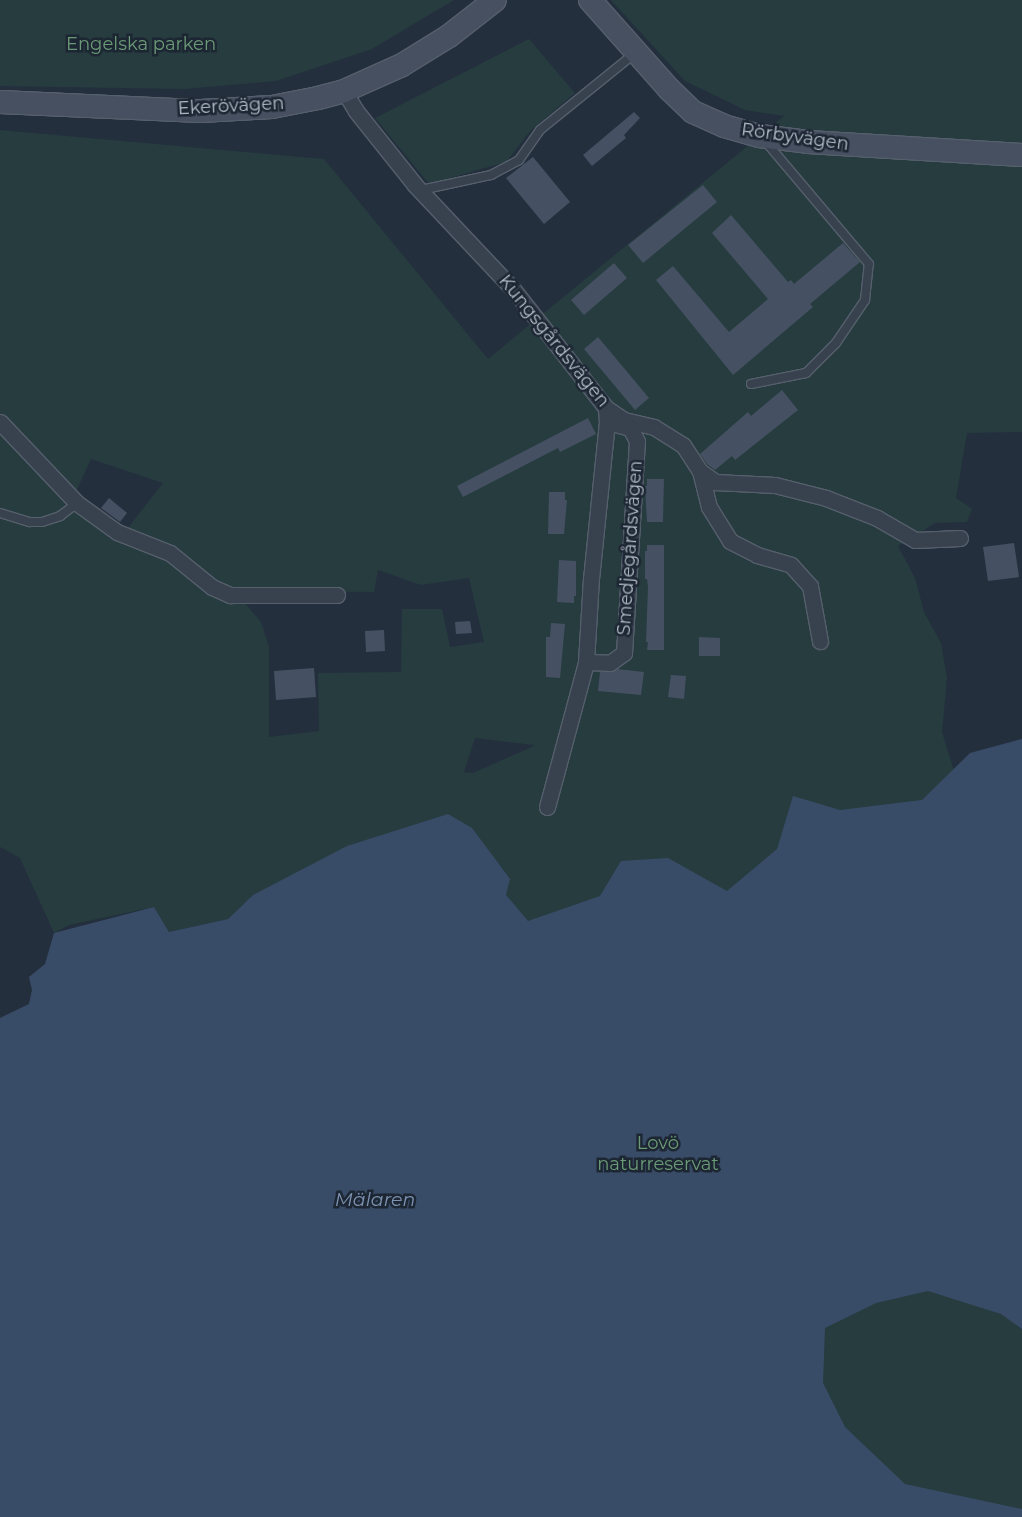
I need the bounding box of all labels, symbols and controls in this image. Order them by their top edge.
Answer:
park label: Engelska parken [66,33,216,55]
street label: Ekerövägen [177,92,285,120]
street label: Rörbyvägen [740,119,850,155]
street label: Kungsgårdsvägen [494,270,614,412]
street label: Smedjegårdsvägen [613,460,647,636]
park label: Lovö naturreservat [597,1133,719,1176]
water label: Mälaren [335,1189,415,1211]

